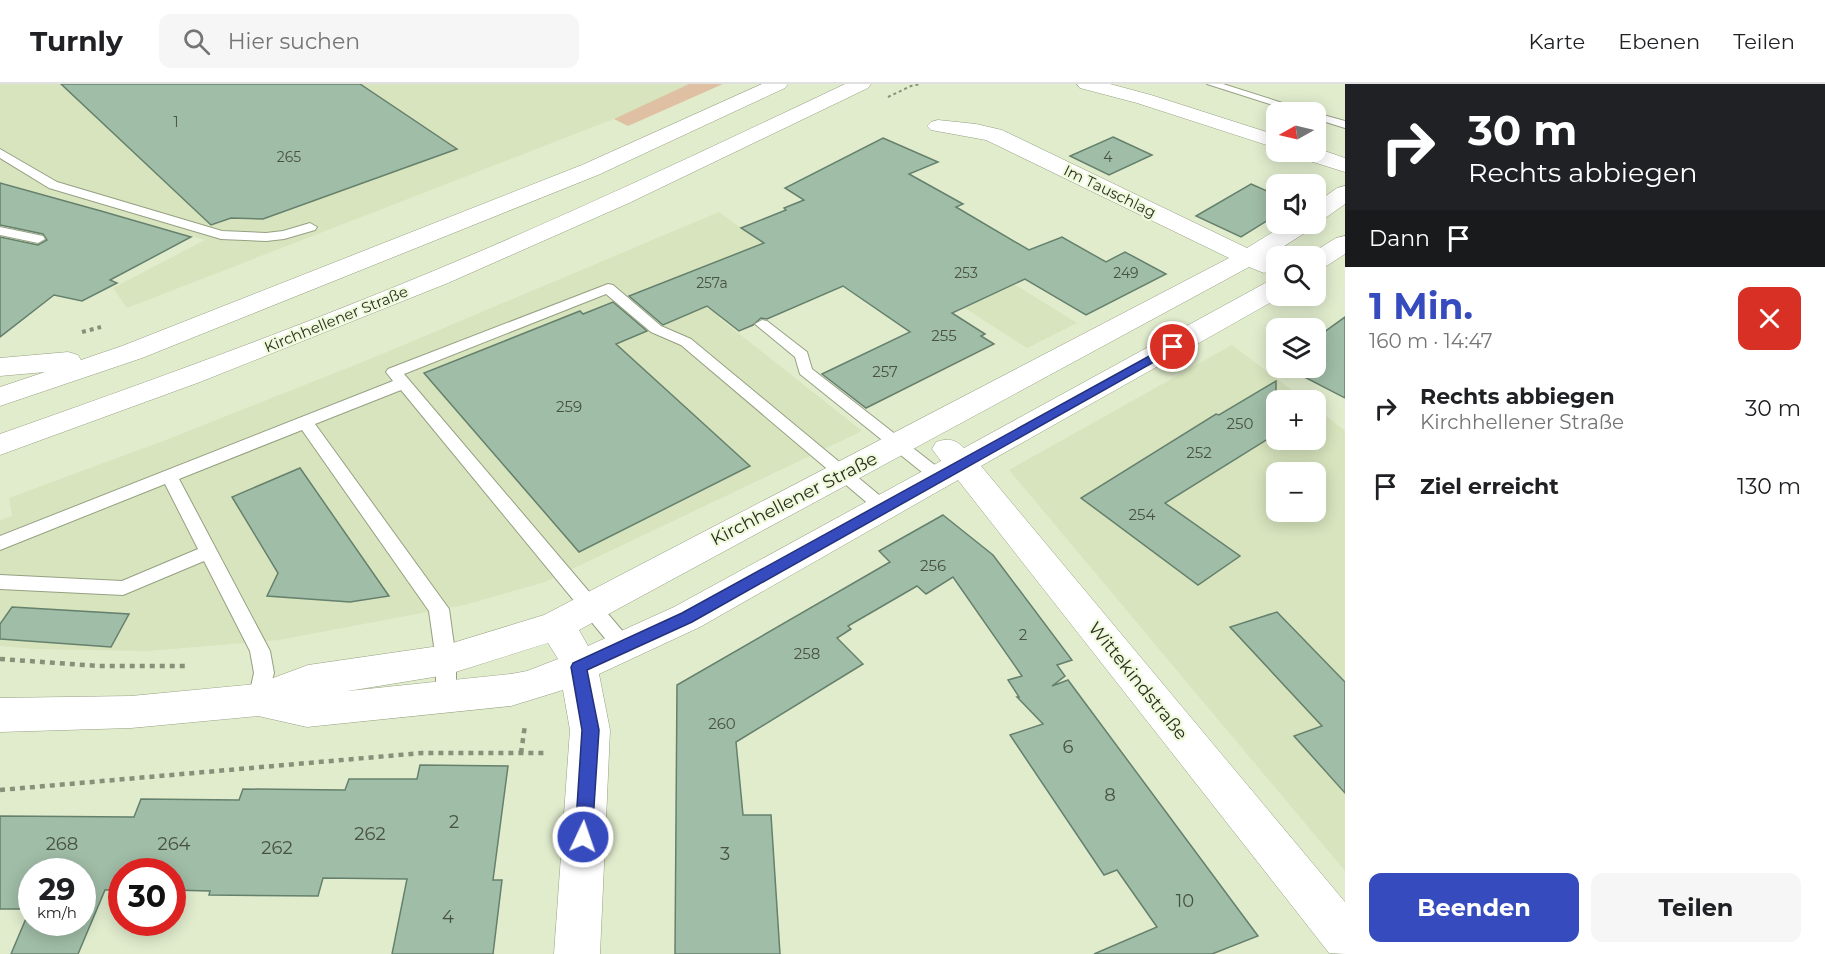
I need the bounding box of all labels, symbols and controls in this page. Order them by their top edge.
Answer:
search box [159,14,579,68]
text: Turnly [30,24,123,58]
icon: search [180,25,213,58]
text: Hier suchen [228,28,360,55]
text: Karte [1529,29,1585,54]
text: Ebenen [1618,29,1700,54]
text: Teilen [1733,29,1795,54]
north arrow [1266,102,1326,162]
map controls [1266,102,1326,522]
text: 30 m [1468,104,1577,156]
icon: right [1369,108,1447,186]
house number: 1 [173,113,179,131]
house number: 265 [277,148,301,166]
house number: 4 [1103,148,1113,166]
text: Rechts abbiegen [1468,156,1697,189]
street label: Im Tauschlag [1061,160,1159,222]
button: sound [1266,174,1326,234]
icon: arrive [1442,222,1475,255]
text: Dann [1369,225,1430,252]
button: search [1266,246,1326,306]
house number: 253 [954,264,978,282]
house number: 249 [1113,264,1139,282]
house number: 257a [696,274,728,292]
street label: Kirchhellener Straße [261,282,411,356]
text: 1 Min. [1369,284,1473,328]
button: close [1738,287,1801,350]
button: layers [1266,318,1326,378]
pin [1147,321,1198,372]
house number: 255 [931,326,957,345]
text: 160 m · 14:47 [1369,329,1492,353]
icon: arrive [1156,330,1189,363]
house number: 257 [872,362,898,381]
text: Rechts abbiegen [1420,383,1615,410]
button: + [1266,390,1326,450]
icon: right [1369,392,1402,425]
text: 30 m [1745,395,1801,422]
house number: 259 [556,397,582,416]
text: Kirchhellener Straße [1420,410,1624,434]
house number: 250 [1227,414,1254,433]
house number: 252 [1186,443,1212,462]
street label: Kirchhellener Straße [707,447,881,551]
button: − [1266,462,1326,522]
icon: arrive [1369,470,1402,503]
text: Ziel erreicht [1420,473,1559,500]
text: 130 m [1737,473,1801,500]
house number: 254 [1129,505,1156,524]
house number: 256 [920,556,946,575]
street label: Wittekindstraße [1084,618,1192,744]
house number: 2 [1019,625,1027,644]
house number: 258 [794,644,820,663]
house number: 260 [708,714,736,733]
house number: 6 [1063,736,1074,758]
house number: 8 [1104,784,1116,806]
position arrow [551,805,615,869]
house number: 2 [449,811,459,833]
house number: 262 [354,823,386,845]
house number: 268 [46,833,78,855]
house number: 264 [157,833,191,855]
house number: 262 [261,837,293,859]
house number: 3 [720,843,730,865]
speed limit sign: 30 [108,858,186,936]
text: 29 [39,871,75,908]
button: Beenden [1369,873,1579,942]
button: Teilen [1591,873,1801,942]
house number: 10 [1176,890,1194,912]
text: km/h [37,903,77,922]
house number: 4 [442,906,454,928]

